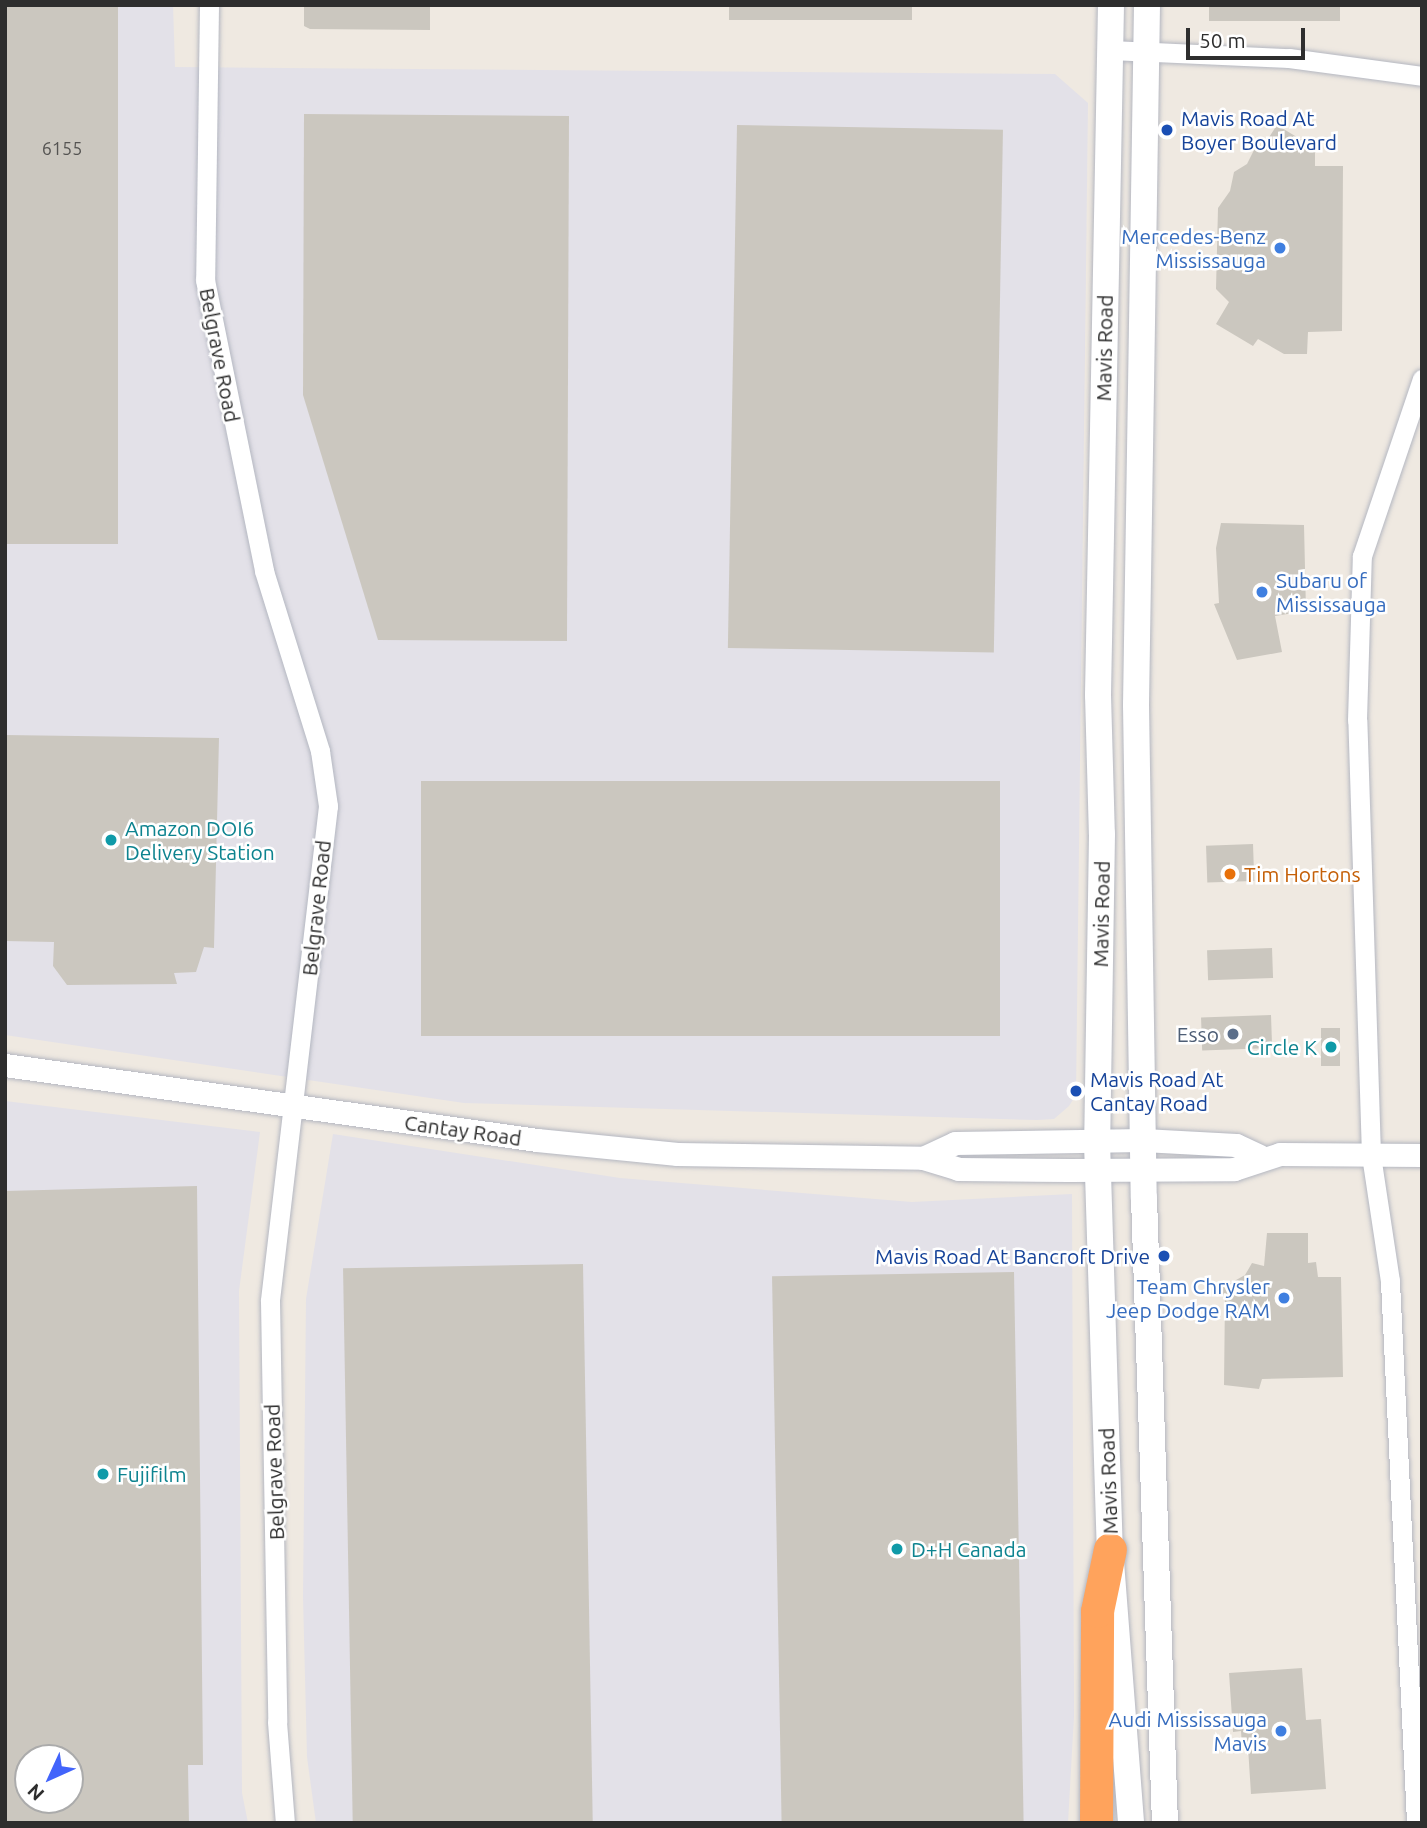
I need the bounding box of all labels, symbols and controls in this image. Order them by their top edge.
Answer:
scale bar [1189,14,1308,58]
text: 50 m [1199,28,1246,52]
place label: Mavis Road At Boyer Boulevard [1181,105,1337,155]
marker: Mavis Road At Boyer Boulevard [1159,122,1175,138]
house number: 6155 [42,137,82,159]
place label: Mercedes-Benz Mississauga [1121,223,1266,273]
marker: Mercedes-Benz Mississauga [1272,240,1288,256]
street label: Belgrave Road [195,286,245,424]
street label: Mavis Road [1090,294,1118,402]
place label: Subaru of Mississauga [1276,567,1387,617]
marker: Subaru of Mississauga [1254,584,1270,600]
place label: Amazon DOI6 Delivery Station [125,815,275,865]
marker: Amazon DOI6 Delivery Station [103,832,119,848]
street label: Belgrave Road [296,839,336,977]
street label: Mavis Road [1087,860,1115,968]
place label: Tim Hortons [1244,861,1361,887]
marker: Tim Hortons [1222,866,1238,882]
place label: Esso [1177,1021,1219,1047]
marker: Esso [1225,1026,1241,1042]
place label: Circle K [1247,1034,1317,1060]
marker: Circle K [1323,1039,1339,1055]
place label: Mavis Road At Cantay Road [1090,1066,1223,1116]
marker: Mavis Road At Cantay Road [1068,1083,1084,1099]
street label: Cantay Road [403,1109,523,1151]
place label: Mavis Road At Bancroft Drive [875,1243,1150,1269]
marker: Mavis Road At Bancroft Drive [1156,1248,1172,1264]
place label: Team Chrysler Jeep Dodge RAM [1106,1273,1270,1323]
marker: Team Chrysler Jeep Dodge RAM [1276,1290,1292,1306]
street label: Belgrave Road [259,1403,289,1541]
street label: Mavis Road [1094,1427,1122,1535]
place label: Fujifilm [117,1461,187,1487]
marker: Fujifilm [95,1466,111,1482]
place label: D+H Canada [911,1536,1027,1562]
marker: D+H Canada [889,1541,905,1557]
place label: Audi Mississauga Mavis [1109,1706,1267,1756]
marker: Audi Mississauga Mavis [1273,1723,1289,1739]
north arrow [14,1744,84,1814]
text: N [23,1780,48,1805]

